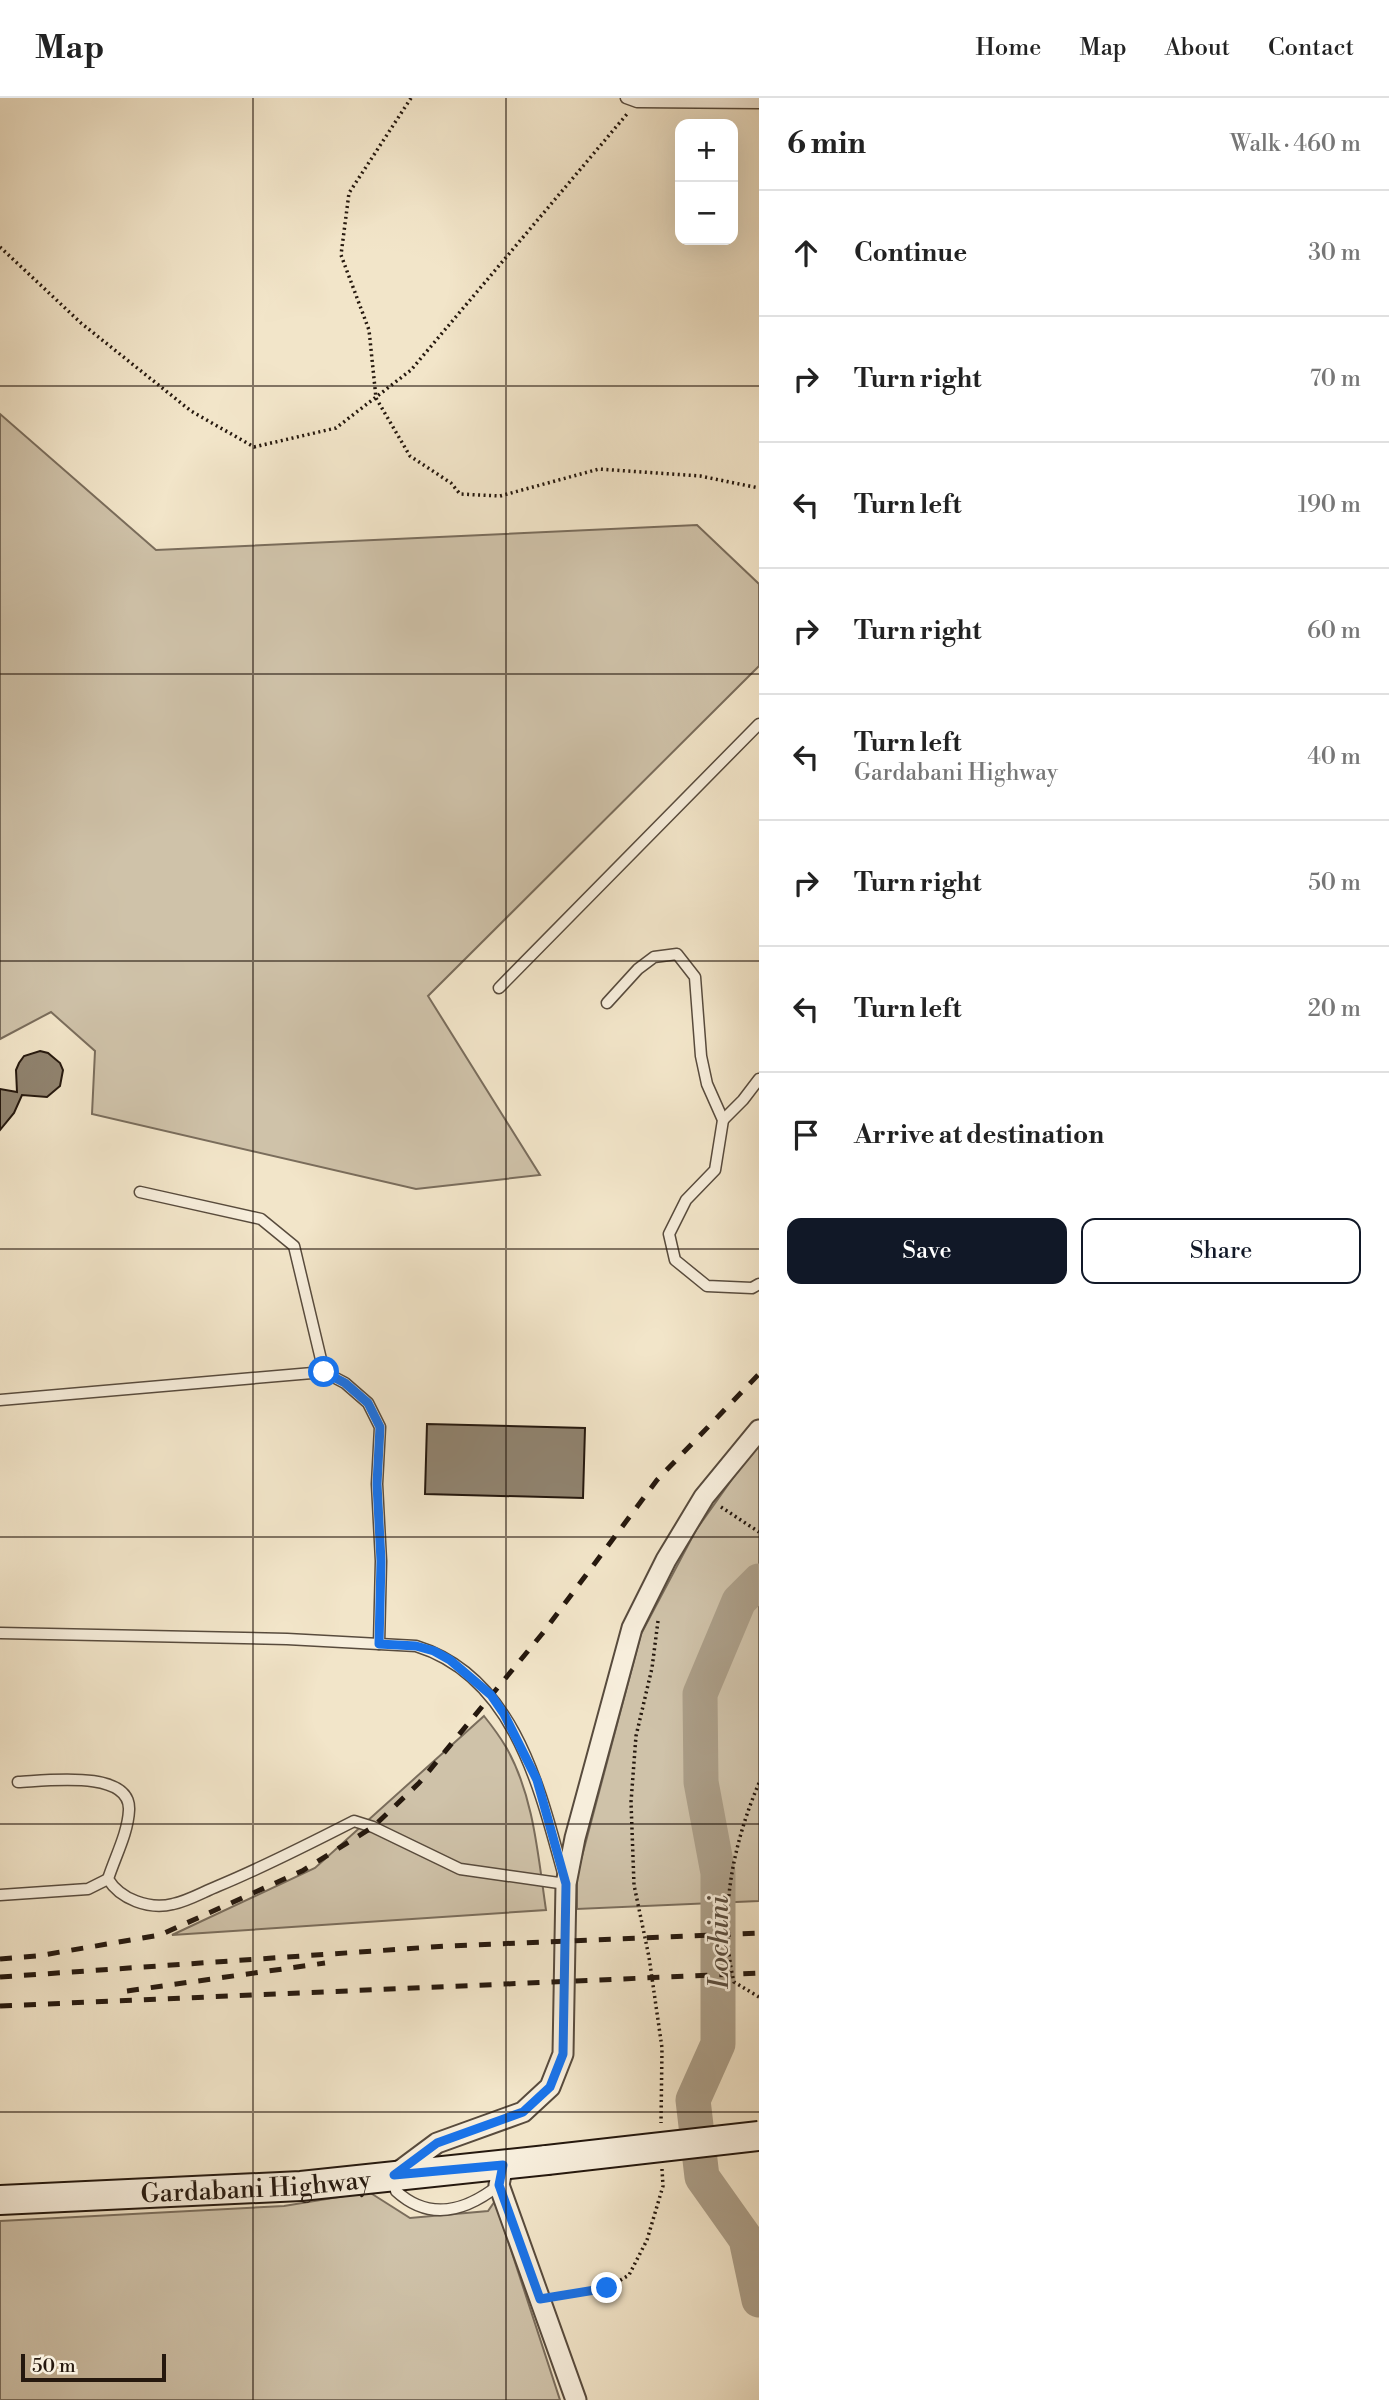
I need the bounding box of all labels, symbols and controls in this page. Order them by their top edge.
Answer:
text: Map [35,28,104,69]
text: Home [976,33,1041,63]
text: Map [1079,33,1127,63]
text: About [1165,33,1230,63]
text: Contact [1268,33,1354,63]
map controls [675,119,738,245]
button: + [675,119,738,182]
text: 6 min [787,125,866,163]
text: Walk · 460 m [1230,130,1361,158]
button: − [675,182,738,245]
icon: ahead [787,234,825,272]
text: Continue [854,237,967,269]
text: 30 m [1308,239,1361,267]
icon: right [787,360,825,398]
text: Turn right [854,363,982,395]
text: 70 m [1310,365,1361,393]
icon: left [787,486,825,524]
text: Turn left [854,489,962,521]
text: 190 m [1298,491,1361,519]
icon: right [787,612,825,650]
text: Turn right [854,615,982,647]
text: 60 m [1307,617,1361,645]
text: Turn left [854,727,962,759]
icon: left [787,738,825,776]
text: 40 m [1307,743,1361,771]
text: Gardabani Highway [854,759,1058,787]
icon: right [787,864,825,902]
text: Turn right [854,867,982,899]
text: 50 m [1308,869,1361,897]
icon: left [787,990,825,1028]
text: Turn left [854,993,962,1025]
text: 20 m [1308,995,1361,1023]
icon: arrive [787,1116,825,1154]
text: Arrive at destination [854,1119,1104,1151]
button: Save [787,1218,1067,1284]
button: Share [1081,1218,1361,1284]
route start [308,1356,339,1387]
water label: Lochini [702,1895,737,1989]
street label: Gardabani Highway [140,2164,373,2210]
route end [591,2272,622,2303]
scale bar [21,2351,166,2383]
text: 50 m [32,2354,76,2378]

